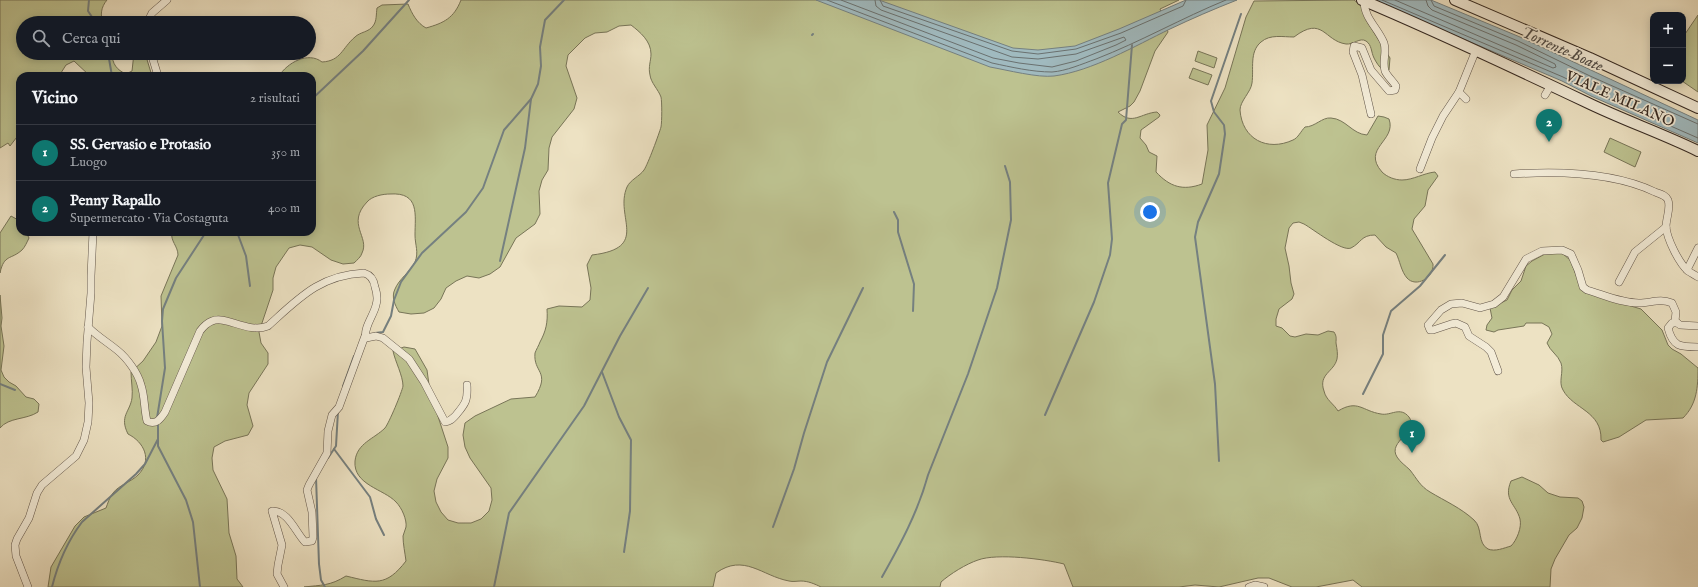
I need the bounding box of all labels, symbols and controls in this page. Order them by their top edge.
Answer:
map controls [1650,12,1686,84]
button: + [1650,12,1686,48]
search box [16,16,316,60]
water label: Torrente Boate [1518,23,1607,77]
icon: search [30,27,52,49]
text: Cerca qui [62,29,121,48]
button: − [1650,48,1686,84]
street label: VIALE MILANO [1562,66,1677,132]
text: Vicino [32,88,78,109]
text: 2 risultati [250,90,300,107]
pin: 2 [1536,109,1562,142]
text: SS. Gervasio e Protasio [70,135,211,154]
text: 1 [43,144,47,161]
text: 350 m [271,144,300,161]
text: Luogo [70,154,107,171]
text: Penny Rapallo [70,191,161,210]
text: 2 [42,200,48,217]
text: 400 m [268,200,300,217]
your location [1140,202,1160,222]
text: Supermercato · Via Costaguta [70,210,228,227]
pin: 1 [1399,420,1425,453]

